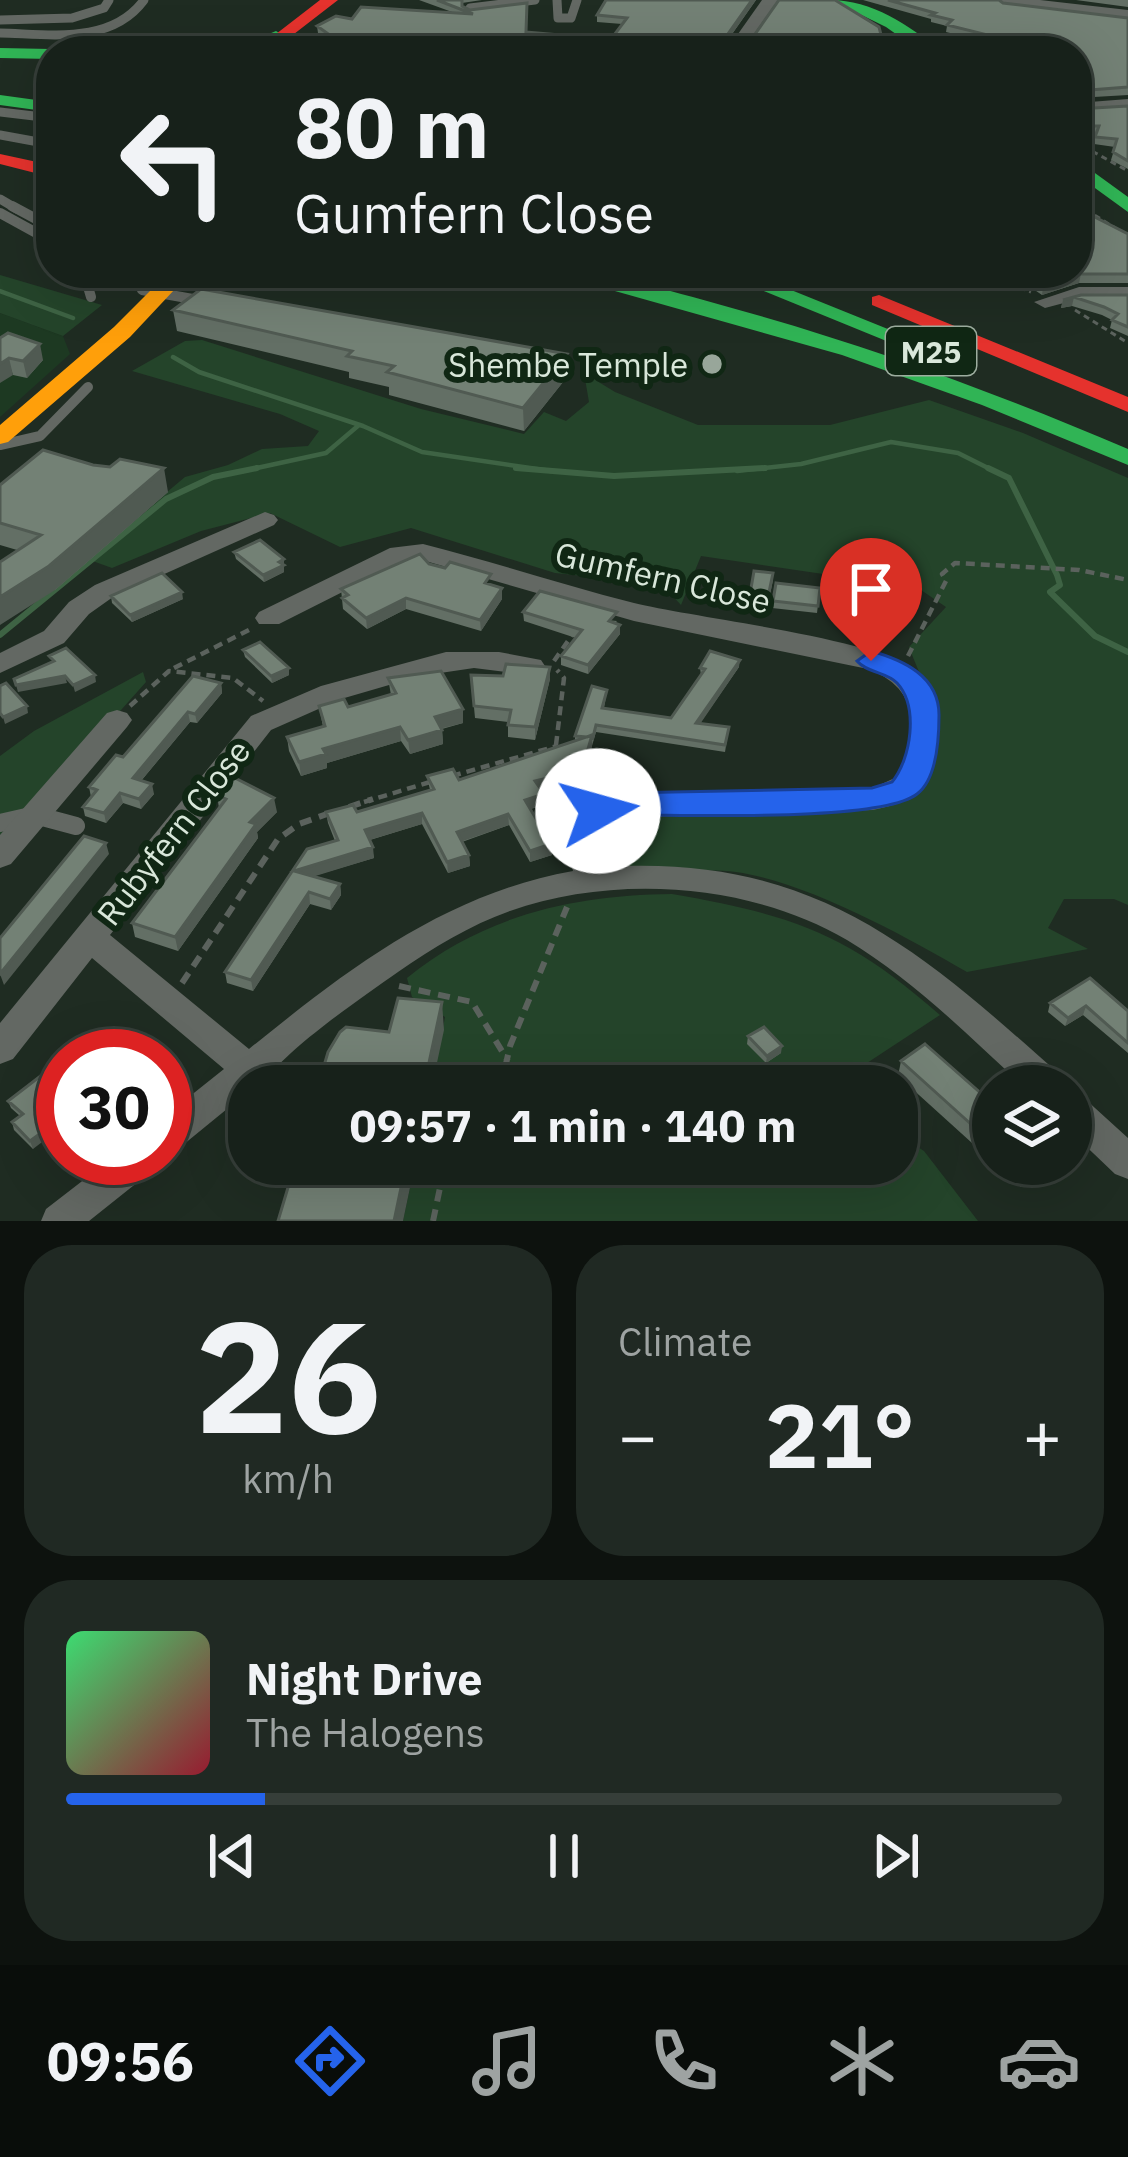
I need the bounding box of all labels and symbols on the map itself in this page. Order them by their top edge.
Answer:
road number: M25 [886,327,976,375]
place label: Shembe Temple [448,343,688,386]
marker: Shembe Temple [699,351,725,377]
street label: Gumfern Close [551,531,775,623]
pin [820,538,922,661]
street label: Rubyfern Close [87,730,259,934]
position arrow [535,748,661,874]
speed limit sign: 30 [36,1029,192,1185]

